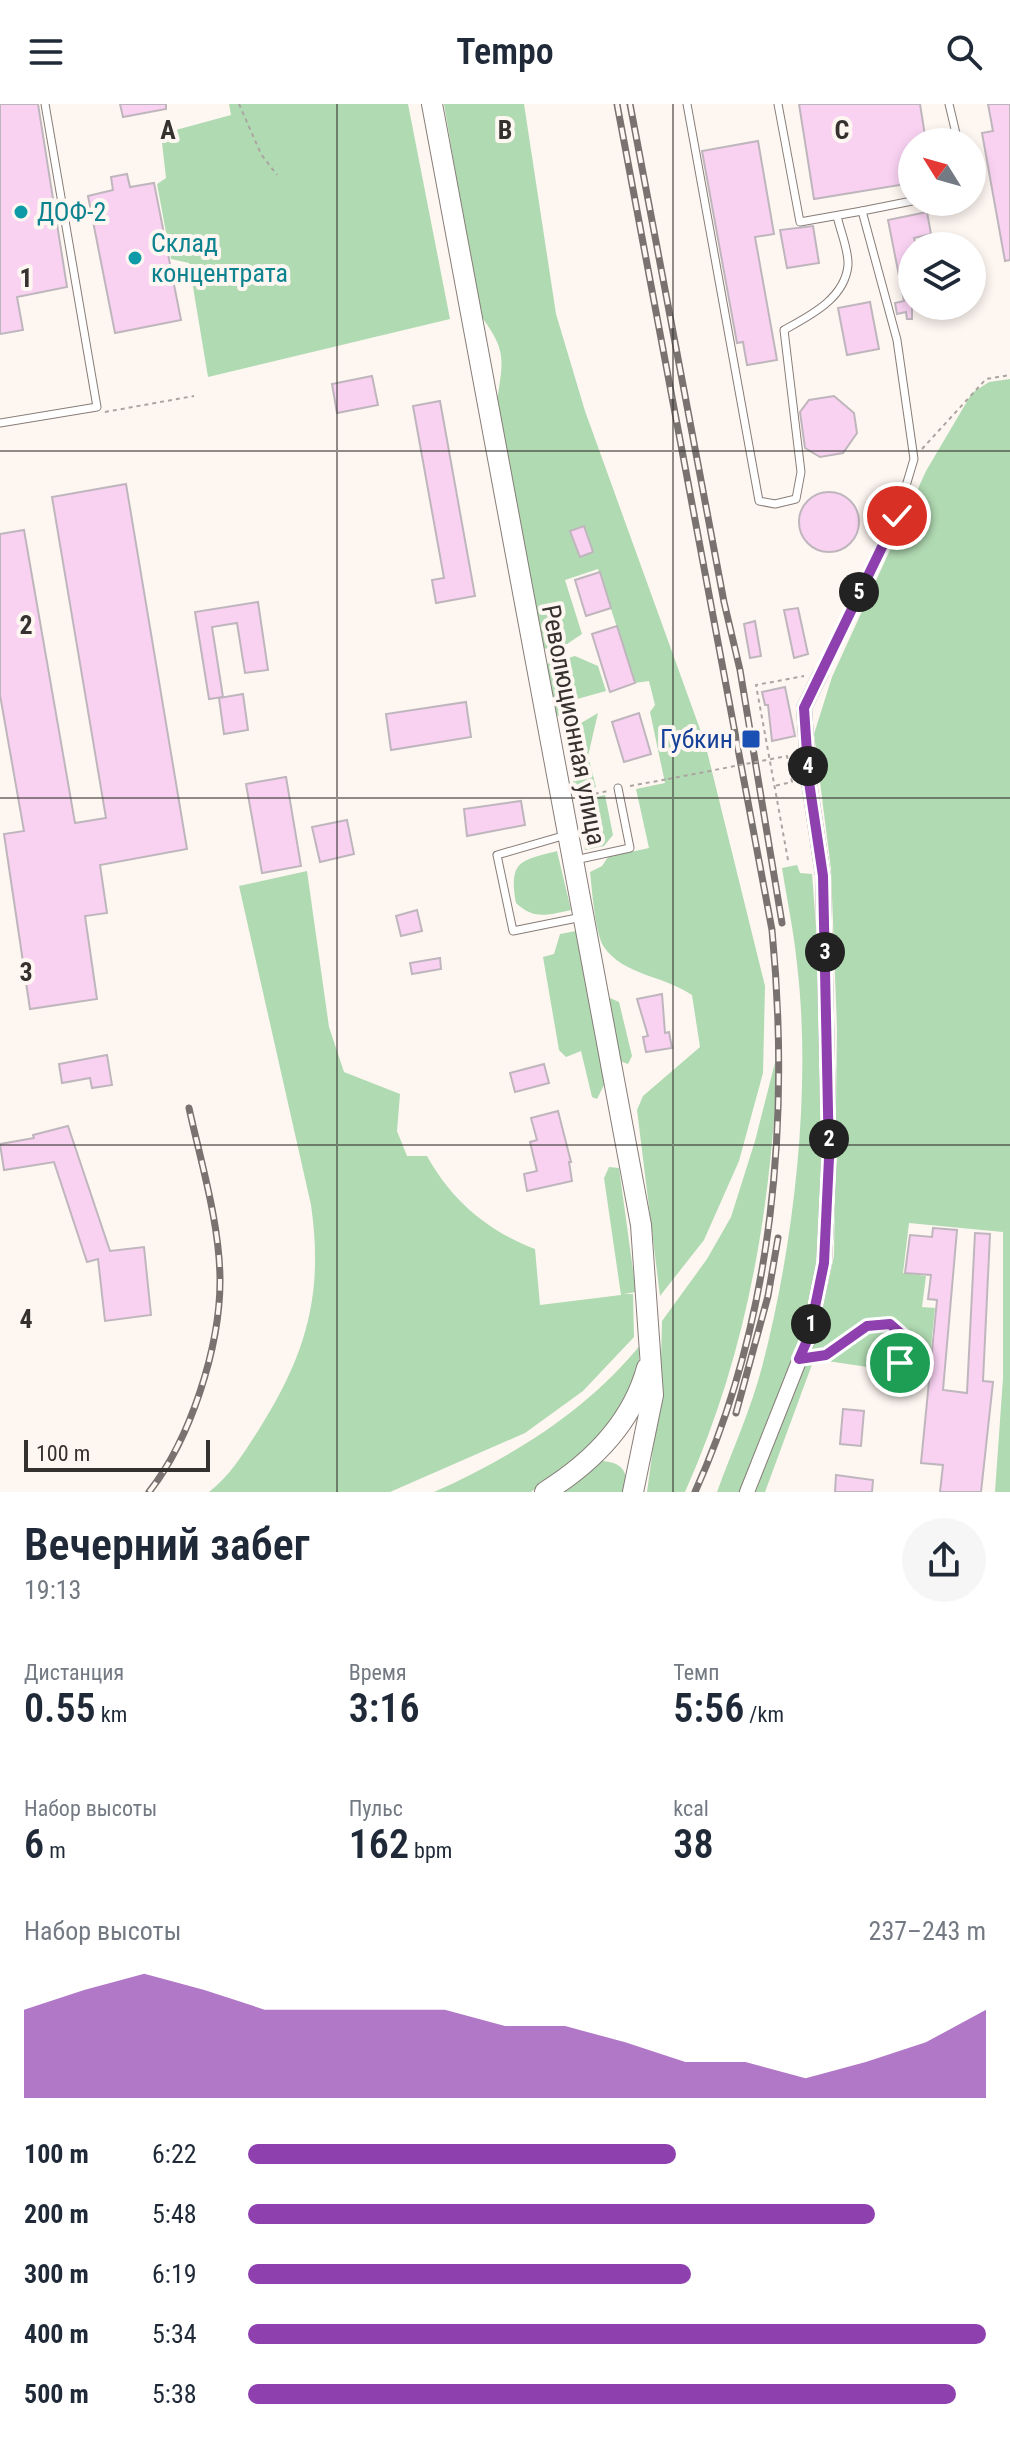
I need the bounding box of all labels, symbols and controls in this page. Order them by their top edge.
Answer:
icon: menu [24,30,68,74]
icon: search [942,30,986,74]
text: Tempo [456,31,554,73]
text: A [160,115,176,145]
text: B [498,115,512,145]
text: C [835,115,850,145]
north arrow [898,128,986,216]
map controls [898,128,986,320]
place label: ДОФ-2 [37,197,106,227]
marker: ДОФ-2 [12,203,30,221]
place label: Склад концентрата [151,228,288,288]
button: layers [898,232,986,320]
marker: Склад концентрата [126,249,144,267]
text: 1 [19,263,33,293]
pin [863,482,931,550]
icon: check [875,494,919,538]
pin: 5 [839,572,879,612]
text: 5 [853,579,865,604]
street label: Революционная улица [536,602,612,848]
text: 2 [19,610,33,640]
place label: Губкин [660,724,733,754]
marker: Губкин [740,728,762,750]
pin: 4 [788,746,828,786]
text: 4 [802,753,814,778]
pin: 3 [805,932,845,972]
text: 3 [819,939,831,964]
text: 3 [19,957,33,987]
pin: 2 [809,1119,849,1159]
text: 2 [823,1126,835,1151]
text: 4 [19,1304,33,1334]
pin: 1 [791,1304,831,1344]
text: 1 [805,1311,817,1336]
pin [866,1329,934,1397]
icon: arrive [878,1341,922,1385]
scale bar [24,1436,210,1472]
text: 100 m [36,1441,90,1466]
button: share [902,1518,986,1602]
text: Вечерний забег [24,1519,310,1571]
text: 19:13 [24,1575,81,1605]
text: Дистанция [24,1660,124,1685]
text: Время [349,1660,407,1685]
text: Темп [673,1660,719,1685]
text: 0.55 [24,1685,96,1732]
text: 3:16 [349,1685,420,1732]
text: 5:56 [673,1685,744,1732]
text: km [96,1702,127,1727]
text: /km [744,1702,784,1727]
text: Набор высоты [24,1796,157,1821]
text: Пульс [349,1796,403,1821]
text: kcal [673,1796,709,1821]
text: 6 [24,1821,44,1868]
text: 162 [349,1821,409,1868]
text: 38 [673,1821,714,1868]
text: m [44,1838,66,1863]
text: bpm [409,1838,452,1863]
text: Набор высоты [24,1916,181,1946]
text: 237–243 m [869,1916,986,1946]
text: 100 m [24,2139,89,2169]
text: 6:22 [152,2139,197,2169]
text: 200 m [24,2199,89,2229]
text: 5:48 [152,2199,197,2229]
text: 300 m [24,2259,89,2289]
text: 6:19 [152,2259,197,2289]
text: 400 m [24,2319,89,2349]
text: 5:34 [152,2319,197,2349]
text: 500 m [24,2379,89,2409]
text: 5:38 [152,2379,197,2409]

